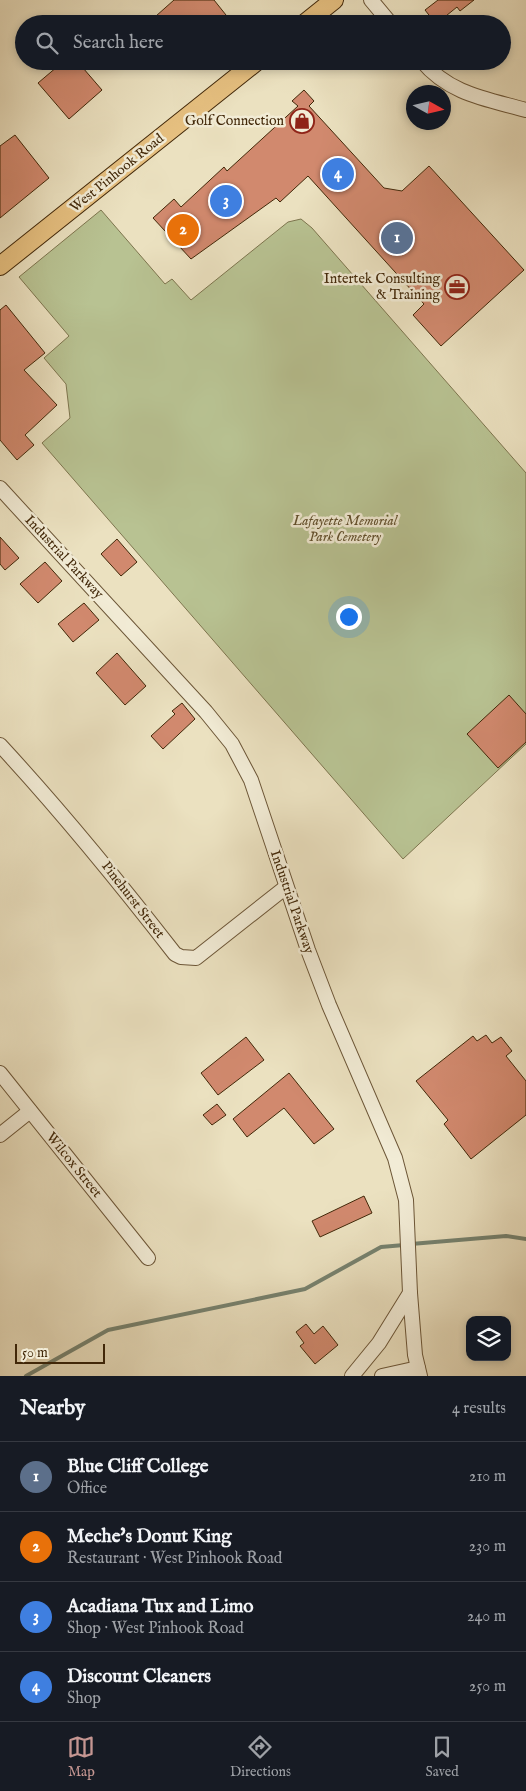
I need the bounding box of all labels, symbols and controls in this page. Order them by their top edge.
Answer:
search box [15,15,511,70]
icon: search [33,29,61,57]
text: Search here [73,31,164,55]
north arrow [406,85,451,130]
shop icon: Golf Connection [289,108,315,134]
place label: Golf Connection [185,112,285,130]
street label: West Pinhook Road [66,129,168,216]
pin: 4 [322,155,354,193]
pin: 3 [210,182,242,220]
pin: 2 [167,211,199,249]
pin: 1 [381,219,413,257]
place label: Intertek Consulting & Training [324,270,440,304]
office icon: Intertek Consulting & Training [444,274,470,300]
street label: Industrial Parkway [20,511,108,603]
park label: Lafayette Memorial Park Cemetery [292,512,399,546]
your location [336,604,362,630]
street label: Industrial Parkway [266,848,318,956]
street label: Pinehurst Street [97,858,169,942]
street label: Wilcox Street [42,1129,106,1201]
map controls [466,1316,511,1361]
button: layers [466,1316,511,1361]
scale bar [15,1341,105,1364]
text: 50 m [22,1344,48,1362]
text: Nearby [20,1395,85,1422]
text: 4 results [452,1399,506,1419]
text: Blue Cliff College [67,1455,209,1479]
text: 1 [33,1467,39,1487]
text: 210 m [469,1467,506,1487]
text: Office [67,1479,107,1499]
text: Meche's Donut King [67,1525,231,1549]
text: 2 [32,1537,40,1557]
text: 230 m [469,1537,506,1557]
text: Restaurant · West Pinhook Road [67,1549,282,1569]
text: Acadiana Tux and Limo [67,1595,254,1619]
text: 3 [33,1607,39,1627]
text: 240 m [467,1607,506,1627]
text: Shop · West Pinhook Road [67,1619,244,1639]
text: Discount Cleaners [67,1665,211,1689]
text: 4 [32,1677,40,1697]
text: 250 m [469,1677,506,1697]
text: Shop [67,1689,101,1709]
tab: Map [67,1733,95,1781]
tab: Directions [230,1733,291,1781]
tab: Saved [426,1733,459,1781]

